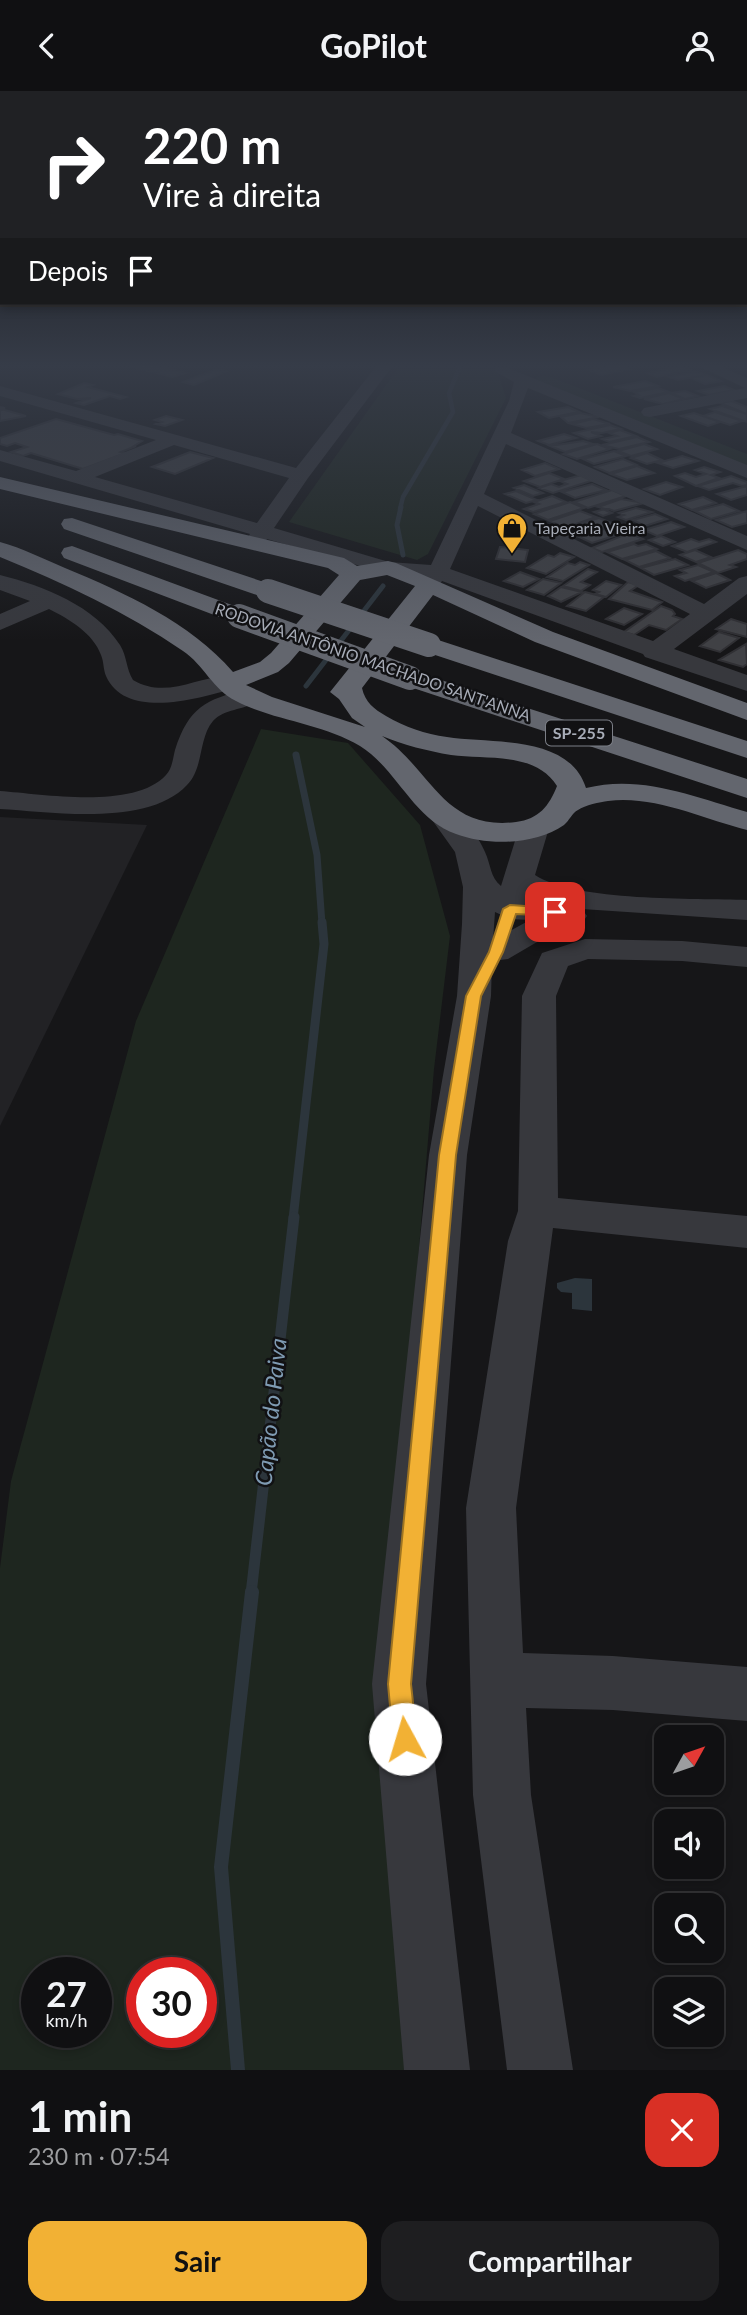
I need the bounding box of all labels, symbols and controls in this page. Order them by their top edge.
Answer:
text: GoPilot [320,26,427,65]
icon: back [28,27,66,65]
icon: person [681,27,719,65]
text: 220 m [143,116,281,174]
icon: right [28,119,119,210]
text: Vire à direita [143,175,321,214]
icon: arrive [122,252,160,290]
text: Depois [28,255,108,287]
shop icon: Tapeçaria Vieira [495,511,529,555]
place label: Tapeçaria Vieira [535,518,645,537]
street label: RODOVIA ANTÔNIO MACHADO SANT'ANNA [213,598,534,725]
road number: SP-255 [546,720,612,745]
pin [525,882,585,942]
icon: arrive [536,893,574,931]
water label: Capão do Paiva [248,1337,292,1487]
position arrow [368,1702,442,1776]
north arrow [654,1725,724,1795]
map controls [654,1725,724,2047]
button: sound [654,1809,724,1879]
button: search [654,1893,724,1963]
speed limit sign: 30 [126,1957,217,2048]
text: 27 [46,1972,87,2014]
button: layers [654,1977,724,2047]
text: km/h [45,2009,88,2031]
text: 1 min [28,2091,132,2141]
button: close [645,2093,719,2167]
text: 230 m · 07:54 [28,2142,170,2170]
button: Sair [28,2221,367,2301]
button: Compartilhar [381,2221,719,2301]

